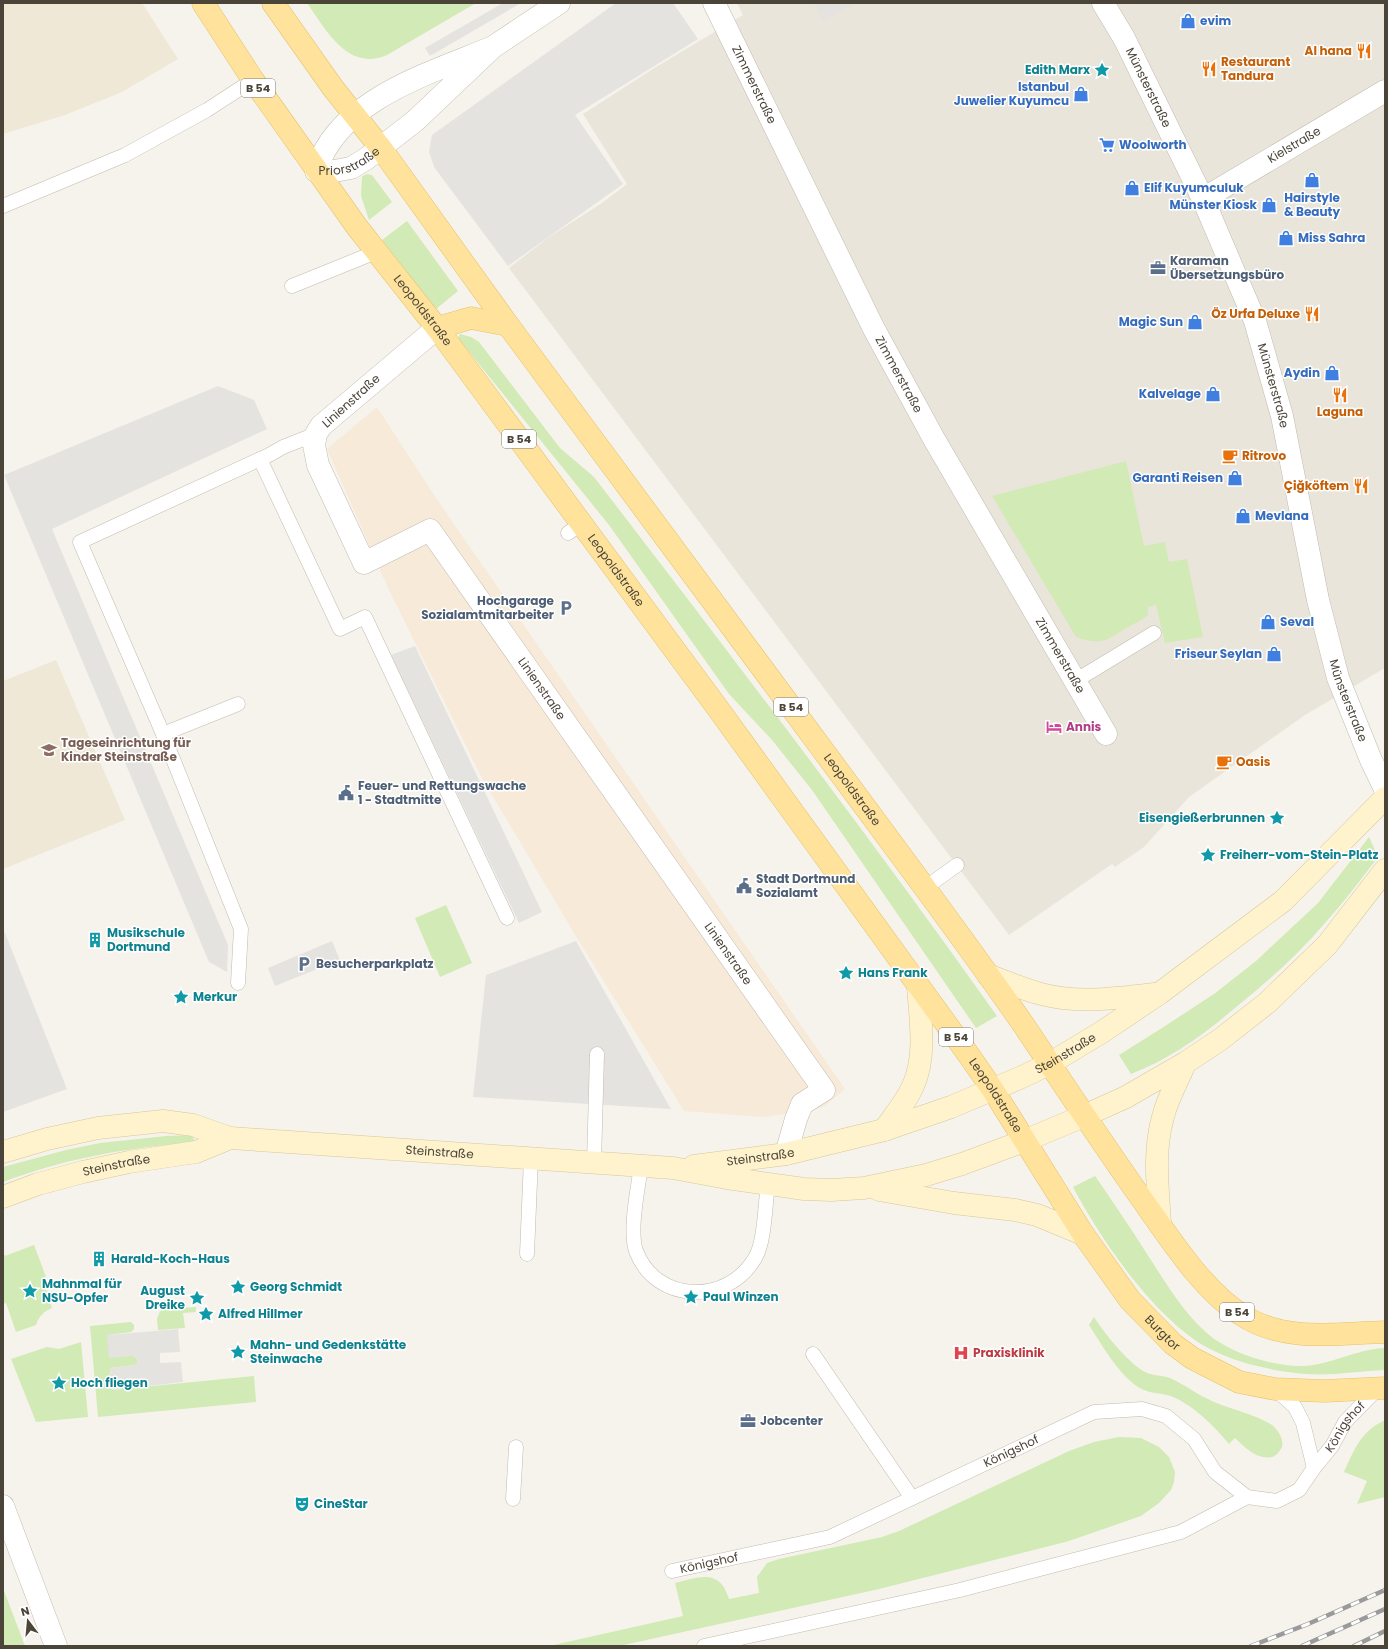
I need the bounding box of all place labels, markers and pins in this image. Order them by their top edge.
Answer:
shop icon: evim [1179,12,1197,30]
place label: evim [1200,12,1231,29]
place label: Al hana [1305,42,1352,59]
restaurant icon: Al hana [1355,42,1373,60]
place label: Restaurant Tandura [1221,53,1290,84]
restaurant icon: Restaurant Tandura [1200,60,1218,78]
place label: Edith Marx [1025,61,1091,78]
place icon: Edith Marx [1093,61,1111,79]
place label: Istanbul Juwelier Kuyumcu [954,78,1069,109]
shop icon: Istanbul Juwelier Kuyumcu [1072,85,1090,103]
supermarket icon: Woolworth [1098,136,1116,154]
place label: Woolworth [1119,136,1187,153]
shop icon: Hairstyle & Beauty [1303,171,1321,189]
shop icon: Elif Kuyumculuk [1123,179,1141,197]
place label: Elif Kuyumculuk [1144,179,1244,196]
place label: Hairstyle & Beauty [1284,189,1340,220]
place label: Münster Kiosk [1170,196,1258,213]
shop icon: Münster Kiosk [1260,196,1278,214]
shop icon: Miss Sahra [1277,229,1295,247]
place label: Miss Sahra [1298,229,1365,246]
place label: Karaman Übersetzungsbüro [1170,252,1284,283]
office icon: Karaman Übersetzungsbüro [1149,259,1167,277]
place label: Öz Urfa Deluxe [1211,305,1301,322]
restaurant icon: Öz Urfa Deluxe [1303,305,1321,323]
place label: Magic Sun [1119,313,1183,330]
shop icon: Magic Sun [1186,313,1204,331]
place label: Aydin [1284,364,1320,381]
shop icon: Aydin [1323,364,1341,382]
place label: Kalvelage [1139,385,1202,402]
shop icon: Kalvelage [1204,385,1222,403]
restaurant icon: Laguna [1331,386,1349,404]
place label: Laguna [1317,403,1363,420]
cafe icon: Ritrovo [1221,447,1239,465]
place label: Ritrovo [1242,447,1287,464]
place label: Garanti Reisen [1132,469,1223,486]
shop icon: Garanti Reisen [1226,469,1244,487]
place label: Çiğköftem [1284,477,1349,494]
restaurant icon: Çiğköftem [1352,477,1370,495]
shop icon: Mevlana [1234,507,1252,525]
place label: Mevlana [1255,507,1309,524]
place label: Hochgarage Sozialamtmitarbeiter [421,592,555,623]
parking icon: Hochgarage Sozialamtmitarbeiter [557,599,575,617]
shop icon: Seval [1259,613,1277,631]
place label: Seval [1280,613,1314,630]
place label: Friseur Seylan [1175,645,1262,662]
shop icon: Friseur Seylan [1265,645,1283,663]
hotel icon: Annis [1045,718,1063,736]
place label: Annis [1066,718,1102,735]
place label: Tageseinrichtung für Kinder Steinstraße [61,734,191,765]
school or university icon: Tageseinrichtung für Kinder Steinstraße [40,741,58,759]
cafe icon: Oasis [1215,753,1233,771]
place label: Oasis [1236,753,1271,770]
place label: Feuer- und Rettungswache 1 - Stadtmitte [358,777,527,808]
public building icon: Feuer- und Rettungswache 1 - Stadtmitte [337,784,355,802]
place label: Eisengießerbrunnen [1139,809,1265,826]
place icon: Eisengießerbrunnen [1268,809,1286,827]
place icon: Freiherr-vom-Stein-Platz [1199,846,1217,864]
place label: Freiherr-vom-Stein-Platz [1220,846,1378,863]
place label: Stadt Dortmund Sozialamt [756,870,855,901]
public building icon: Stadt Dortmund Sozialamt [735,877,753,895]
place label: Musikschule Dortmund [107,924,185,955]
building icon: Musikschule Dortmund [86,931,104,949]
parking icon: Besucherparkplatz [295,955,313,973]
place label: Besucherparkplatz [316,955,434,972]
place icon: Hans Frank [837,964,855,982]
place label: Hans Frank [858,964,928,981]
place icon: Merkur [172,988,190,1006]
place label: Merkur [193,988,237,1005]
building icon: Harald-Koch-Haus [90,1250,108,1268]
place label: Harald-Koch-Haus [111,1250,230,1267]
place label: Mahnmal für NSU-Opfer [42,1275,122,1306]
place icon: Georg Schmidt [229,1278,247,1296]
place label: Georg Schmidt [250,1278,342,1295]
place icon: Mahnmal für NSU-Opfer [21,1282,39,1300]
place label: August Dreike [140,1282,186,1313]
place icon: Paul Winzen [682,1288,700,1306]
place label: Paul Winzen [703,1288,779,1305]
place icon: August Dreike [188,1289,206,1307]
place icon: Alfred Hillmer [197,1305,215,1323]
place label: Alfred Hillmer [218,1305,303,1322]
place label: Mahn- und Gedenkstätte Steinwache [250,1336,407,1367]
place icon: Mahn- und Gedenkstätte Steinwache [229,1343,247,1361]
hospital icon: Praxisklinik [952,1344,970,1362]
place label: Praxisklinik [973,1344,1045,1361]
place icon: Hoch fliegen [50,1374,68,1392]
place label: Hoch fliegen [71,1374,148,1391]
office icon: Jobcenter [739,1412,757,1430]
place label: Jobcenter [760,1412,823,1429]
theatre icon: CineStar [293,1495,311,1513]
place label: CineStar [314,1495,368,1512]

